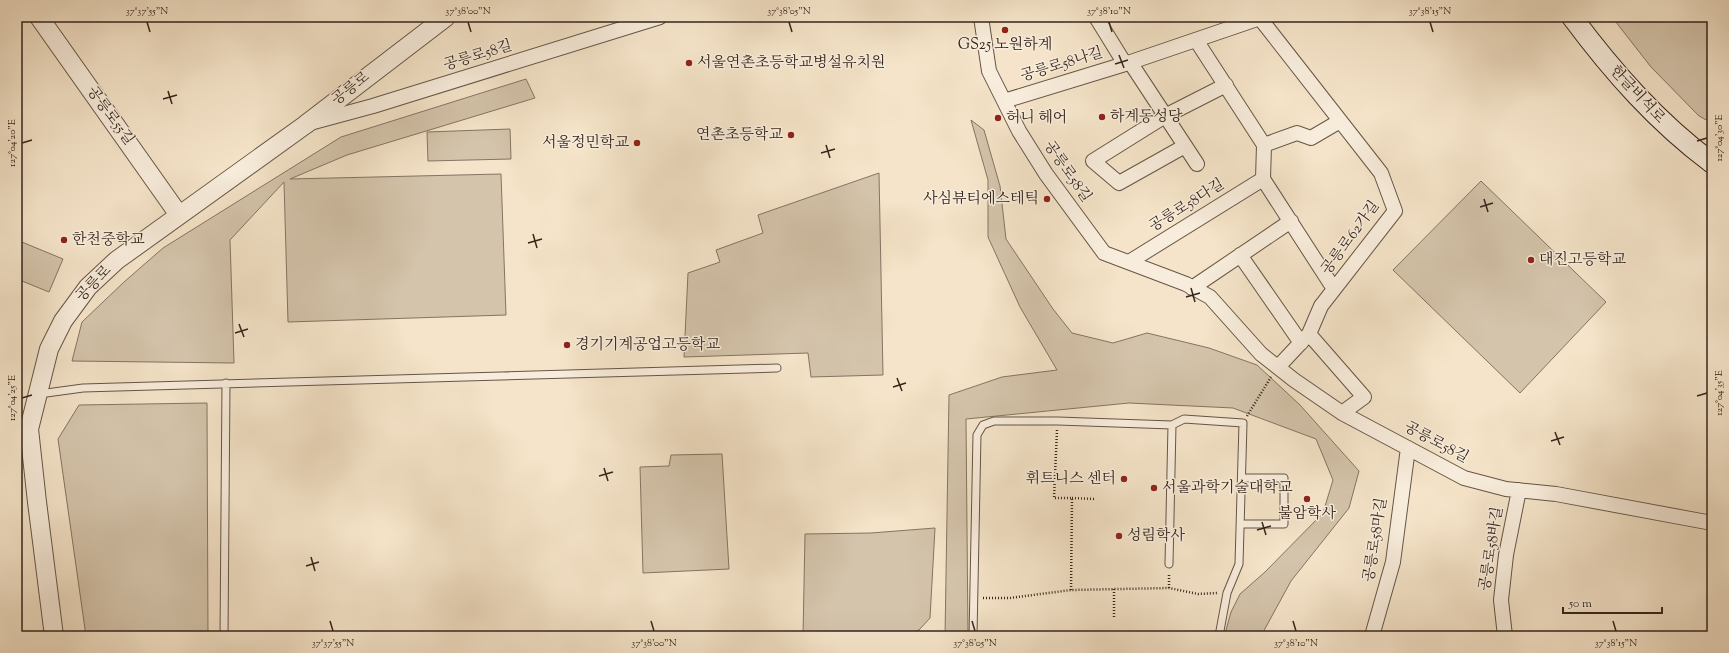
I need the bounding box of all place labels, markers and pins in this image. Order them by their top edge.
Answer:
marker: GS25 노원하계 [1000,25,1010,35]
place label: GS25 노원하계 [958,35,1052,56]
place label: 서울연촌초등학교병설유치원 [697,53,885,74]
marker: 서울연촌초등학교병설유치원 [684,58,694,68]
place label: 하계동성당 [1110,107,1183,128]
place label: 허니 헤어 [1006,108,1067,129]
marker: 하계동성당 [1097,112,1107,122]
marker: 허니 헤어 [993,113,1003,123]
place label: 연촌초등학교 [696,125,783,146]
marker: 연촌초등학교 [786,130,796,140]
place label: 서울정민학교 [542,133,629,154]
marker: 서울정민학교 [632,138,642,148]
place label: 사심뷰티에스테틱 [923,189,1039,210]
marker: 사심뷰티에스테틱 [1042,194,1052,204]
place label: 한천중학교 [72,230,145,251]
marker: 한천중학교 [59,235,69,245]
place label: 대진고등학교 [1539,250,1626,271]
marker: 대진고등학교 [1526,255,1536,265]
place label: 경기기계공업고등학교 [575,335,720,356]
marker: 경기기계공업고등학교 [562,340,572,350]
place label: 휘트니스 센터 [1026,469,1116,490]
marker: 휘트니스 센터 [1119,474,1129,484]
place label: 서울과학기술대학교 [1162,478,1293,499]
marker: 서울과학기술대학교 [1149,483,1159,493]
marker: 불암학사 [1302,494,1312,504]
place label: 불암학사 [1278,504,1336,525]
place label: 성림학사 [1127,526,1185,547]
marker: 성림학사 [1114,531,1124,541]

